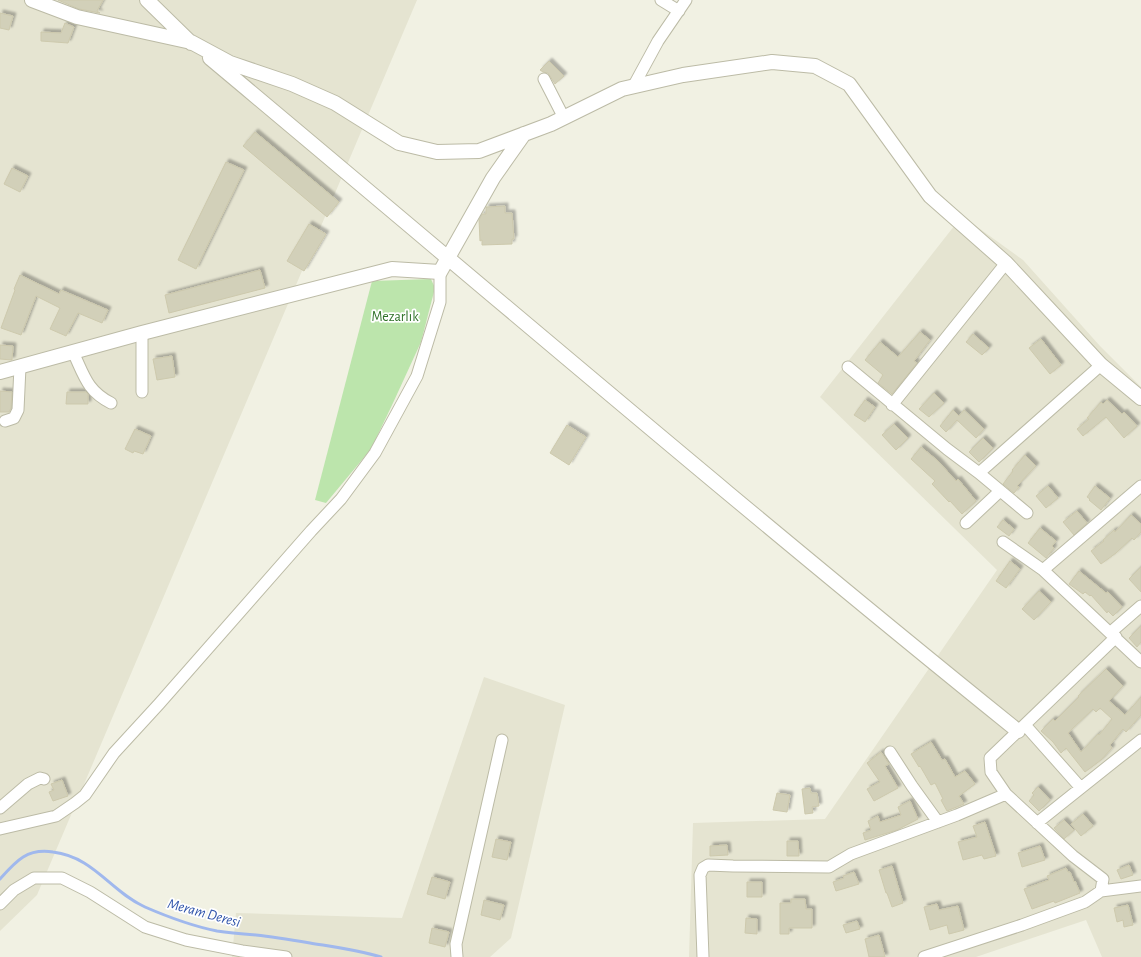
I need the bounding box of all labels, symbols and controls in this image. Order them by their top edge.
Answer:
park label: Mezarlık [371,310,419,324]
water label: Meram Deresi [166,896,242,930]

